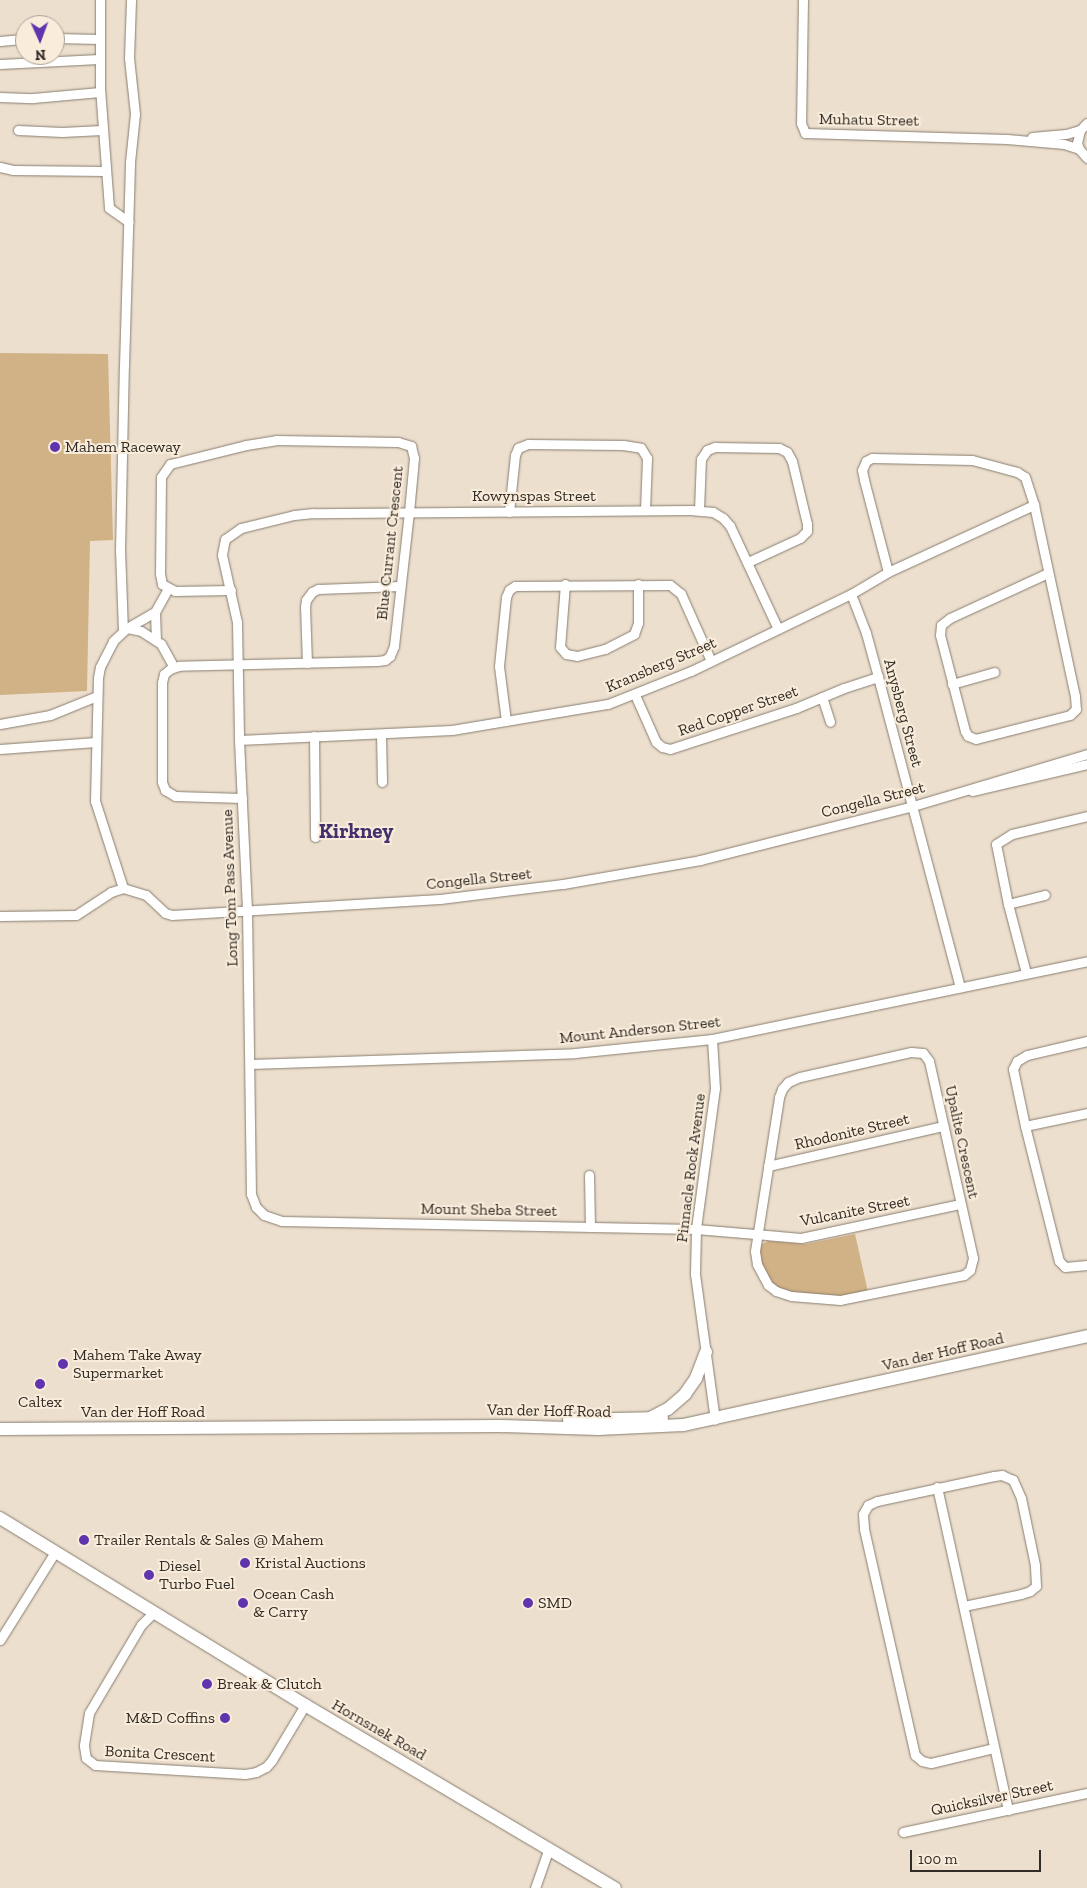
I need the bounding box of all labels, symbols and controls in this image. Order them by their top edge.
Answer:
north arrow [15,15,65,65]
text: N [35,46,46,63]
street label: Muhatu Street [819,110,919,130]
place label: Mahem Raceway [65,437,181,457]
marker: Mahem Raceway [49,441,61,453]
street label: Blue Currant Crescent [372,465,408,621]
street label: Kowynspas Street [472,486,596,506]
street label: Kransberg Street [603,633,719,697]
street label: Anysberg Street [879,657,927,769]
street label: Red Copper Street [675,681,801,741]
street label: Congella Street [819,778,927,822]
street label: Long Tom Pass Avenue [218,809,242,967]
district label: Kirkney [319,818,393,844]
street label: Congella Street [425,864,533,894]
street label: Mount Anderson Street [558,1012,722,1048]
street label: Upalite Crescent [941,1084,983,1200]
street label: Pinnacle Rock Avenue [672,1092,710,1244]
street label: Rhodonite Street [793,1109,911,1155]
street label: Vulcanite Street [799,1191,911,1231]
street label: Mount Sheba Street [420,1199,558,1221]
street label: Van der Hoff Road [880,1329,1006,1375]
place label: Mahem Take Away Supermarket [73,1345,203,1383]
marker: Mahem Take Away Supermarket [57,1358,69,1370]
marker: Caltex [34,1378,46,1390]
place label: Caltex [18,1392,62,1412]
street label: Van der Hoff Road [487,1400,611,1422]
street label: Van der Hoff Road [81,1402,205,1422]
place label: Trailer Rentals & Sales @ Mahem [94,1530,324,1550]
marker: Trailer Rentals & Sales @ Mahem [78,1534,90,1546]
place label: Kristal Auctions [255,1553,366,1573]
place label: Diesel Turbo Fuel [159,1556,235,1594]
marker: Kristal Auctions [239,1557,251,1569]
marker: Diesel Turbo Fuel [143,1569,155,1581]
place label: Ocean Cash & Carry [253,1584,334,1622]
place label: SMD [538,1593,572,1613]
marker: Ocean Cash & Carry [237,1597,249,1609]
marker: SMD [522,1597,534,1609]
place label: Break & Clutch [217,1674,322,1694]
marker: Break & Clutch [201,1678,213,1690]
street label: Hornsnek Road [328,1695,430,1765]
place label: M&D Coffins [126,1708,215,1728]
marker: M&D Coffins [219,1712,231,1724]
street label: Bonita Crescent [104,1742,216,1766]
street label: Quicksilver Street [929,1776,1055,1820]
scale bar [912,1840,1043,1872]
text: 100 m [918,1850,957,1868]

